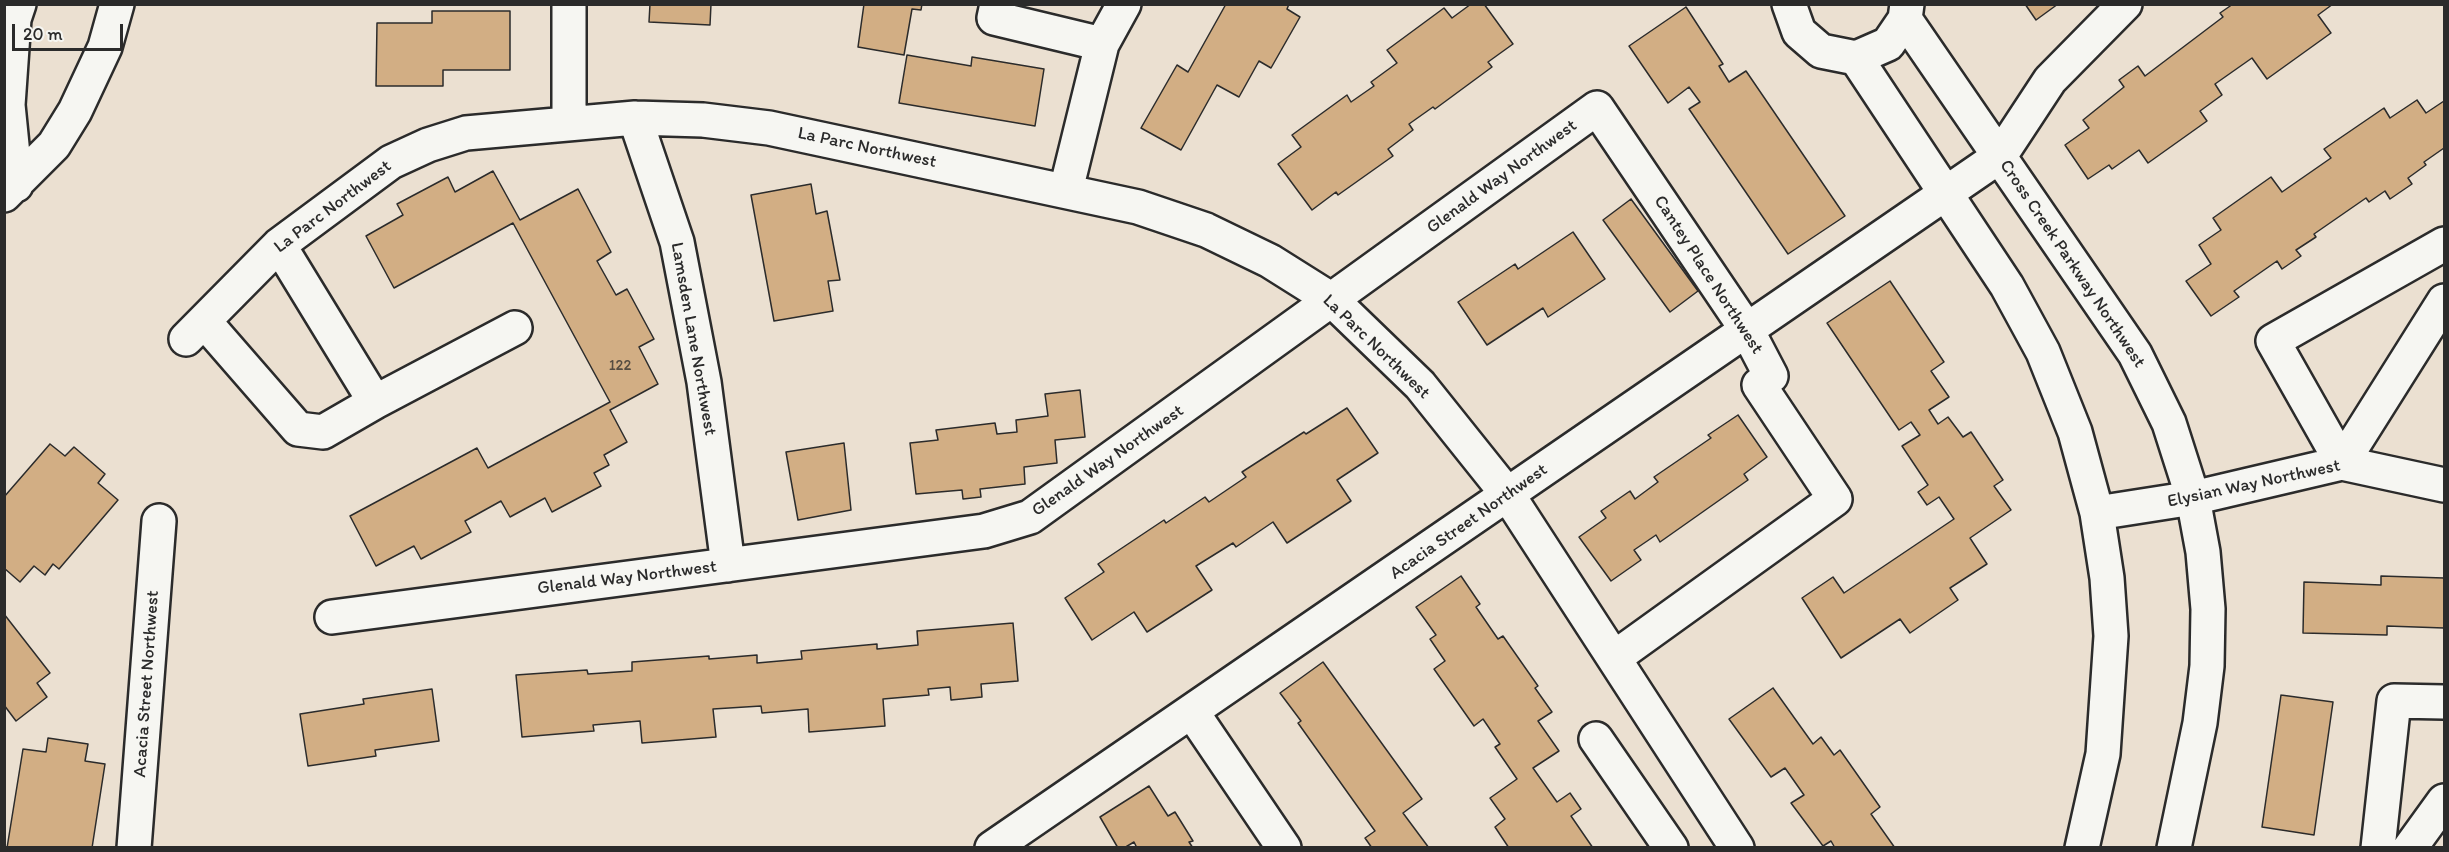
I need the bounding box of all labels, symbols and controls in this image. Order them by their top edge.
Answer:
scale bar [15,12,126,50]
text: 20 m [23,23,63,45]
street label: Glenald Way Northwest [1423,115,1581,239]
street label: La Parc Northwest [796,123,938,173]
street label: La Parc Northwest [270,156,396,258]
street label: Cross Creek Parkway Northwest [1994,156,2150,372]
street label: Cantey Place Northwest [1649,192,1767,358]
street label: Lamsden Lane Northwest [665,241,721,437]
street label: La Parc Northwest [1318,290,1434,404]
house number: 122 [609,357,631,375]
street label: Glenald Way Northwest [1028,400,1188,522]
street label: Elysian Way Northwest [2166,455,2342,513]
street label: Acacia Street Northwest [1386,459,1552,585]
street label: Glenald Way Northwest [536,556,718,600]
street label: Acacia Street Northwest [130,590,164,778]

